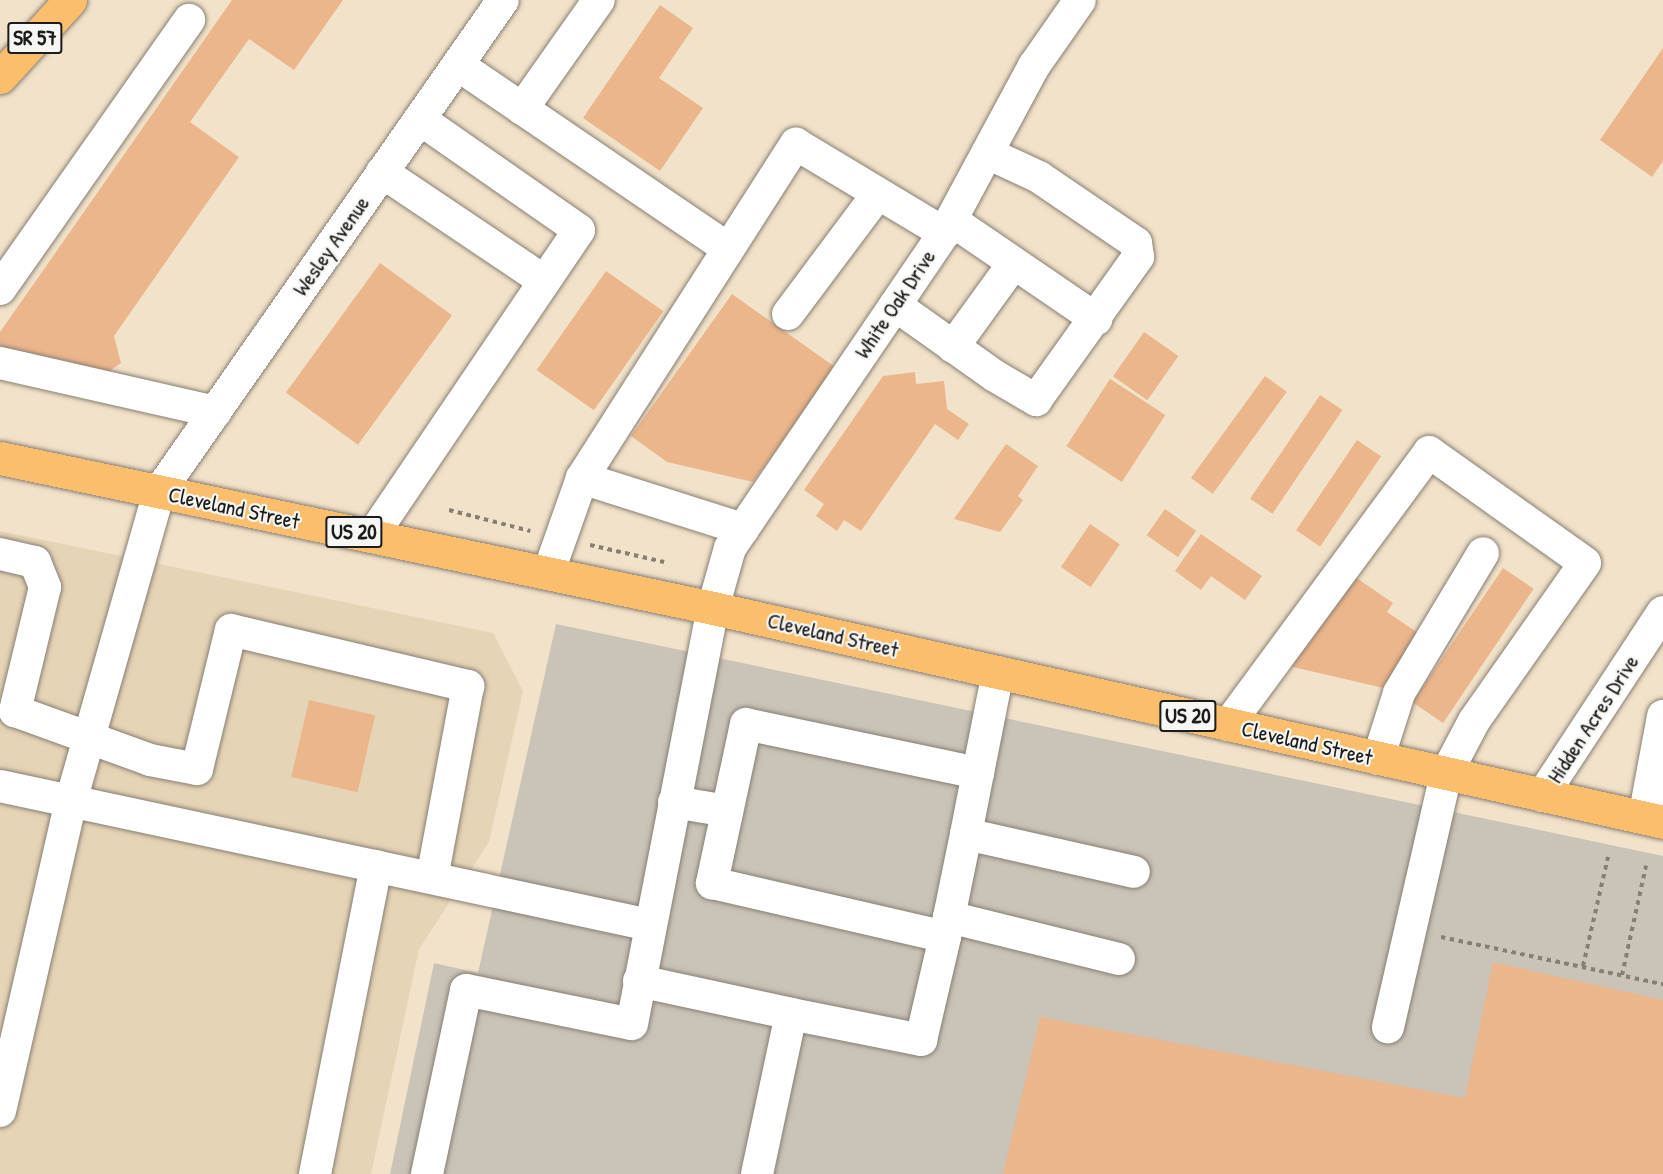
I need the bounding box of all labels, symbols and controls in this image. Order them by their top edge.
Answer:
road number: SR 57 [6,20,63,56]
street label: Wesley Avenue [287,191,375,301]
street label: White Oak Drive [849,245,941,363]
street label: Cleveland Street [166,481,302,535]
road number: US 20 [324,514,384,550]
street label: Cleveland Street [765,607,901,663]
street label: Hidden Acres Drive [1542,650,1644,788]
road number: US 20 [1158,698,1218,734]
street label: Cleveland Street [1239,715,1375,771]

